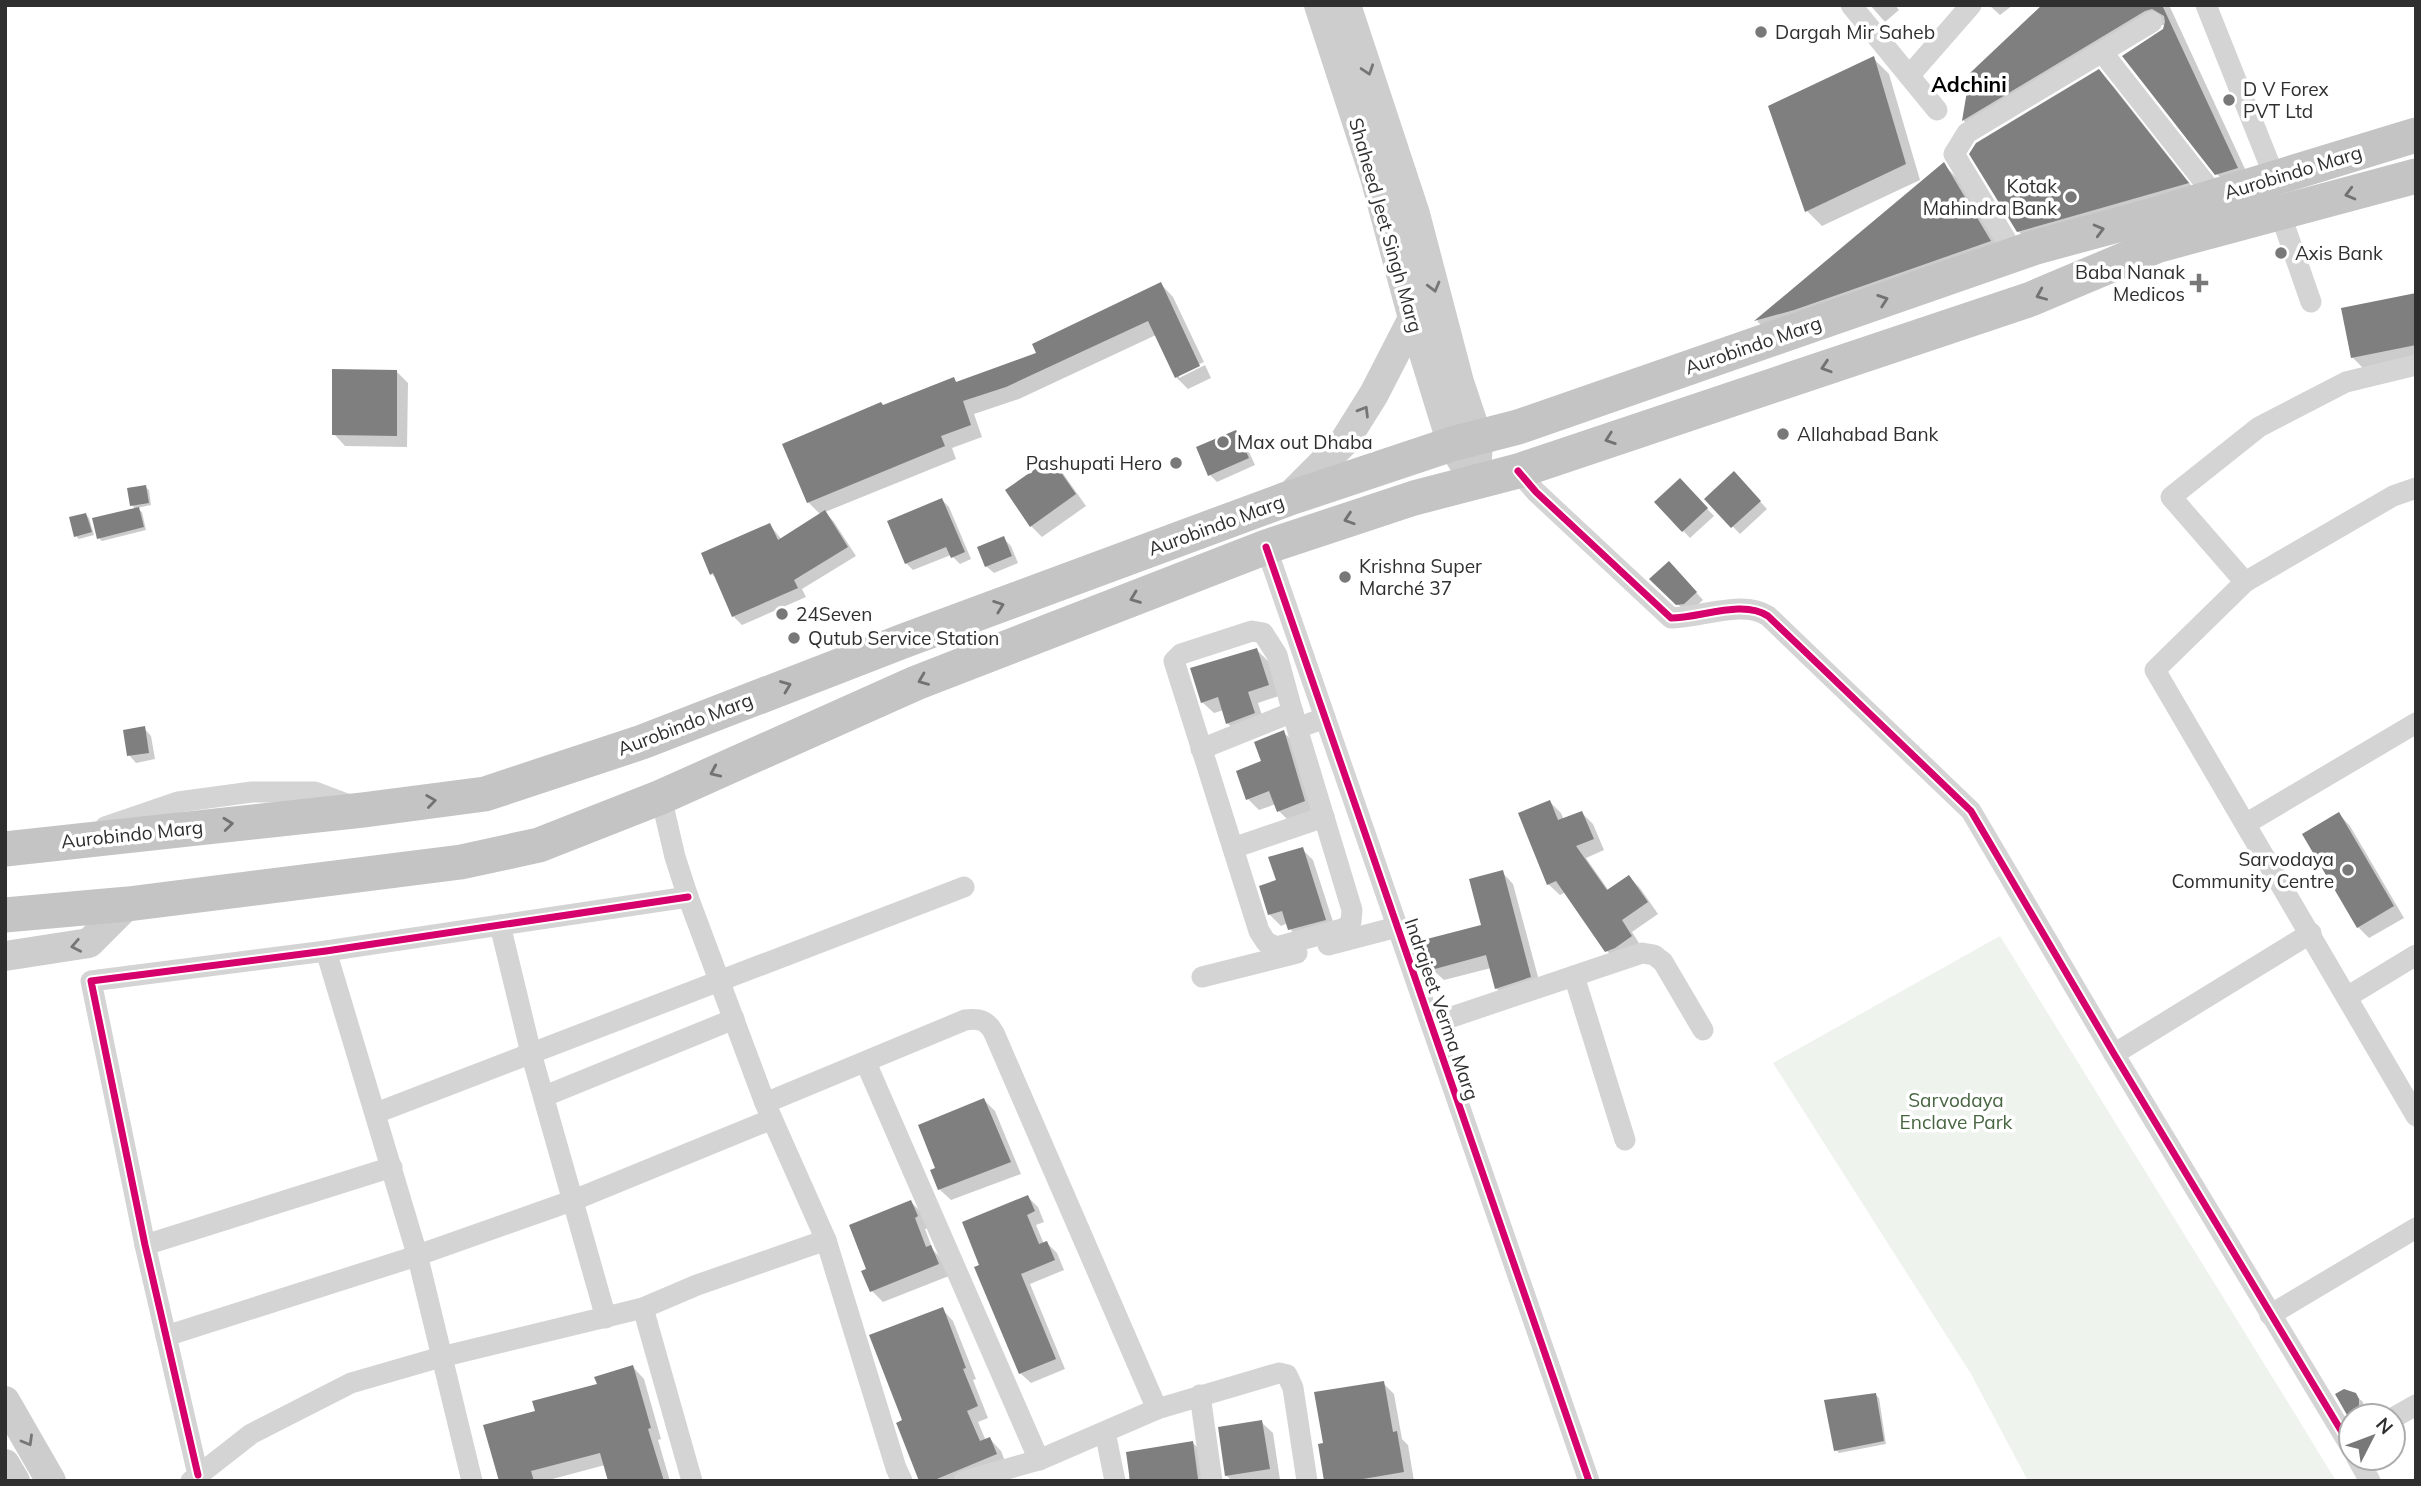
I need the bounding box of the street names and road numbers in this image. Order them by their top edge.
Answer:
street label: Shaheed Jeet Singh Marg [1344,115,1428,335]
street label: Aurobindo Marg [2221,140,2365,204]
street label: Aurobindo Marg [1682,310,1824,380]
street label: Aurobindo Marg [1145,489,1287,561]
street label: Aurobindo Marg [614,687,756,761]
street label: Aurobindo Marg [60,815,204,853]
street label: Indrajeet Verma Marg [1400,915,1484,1103]

